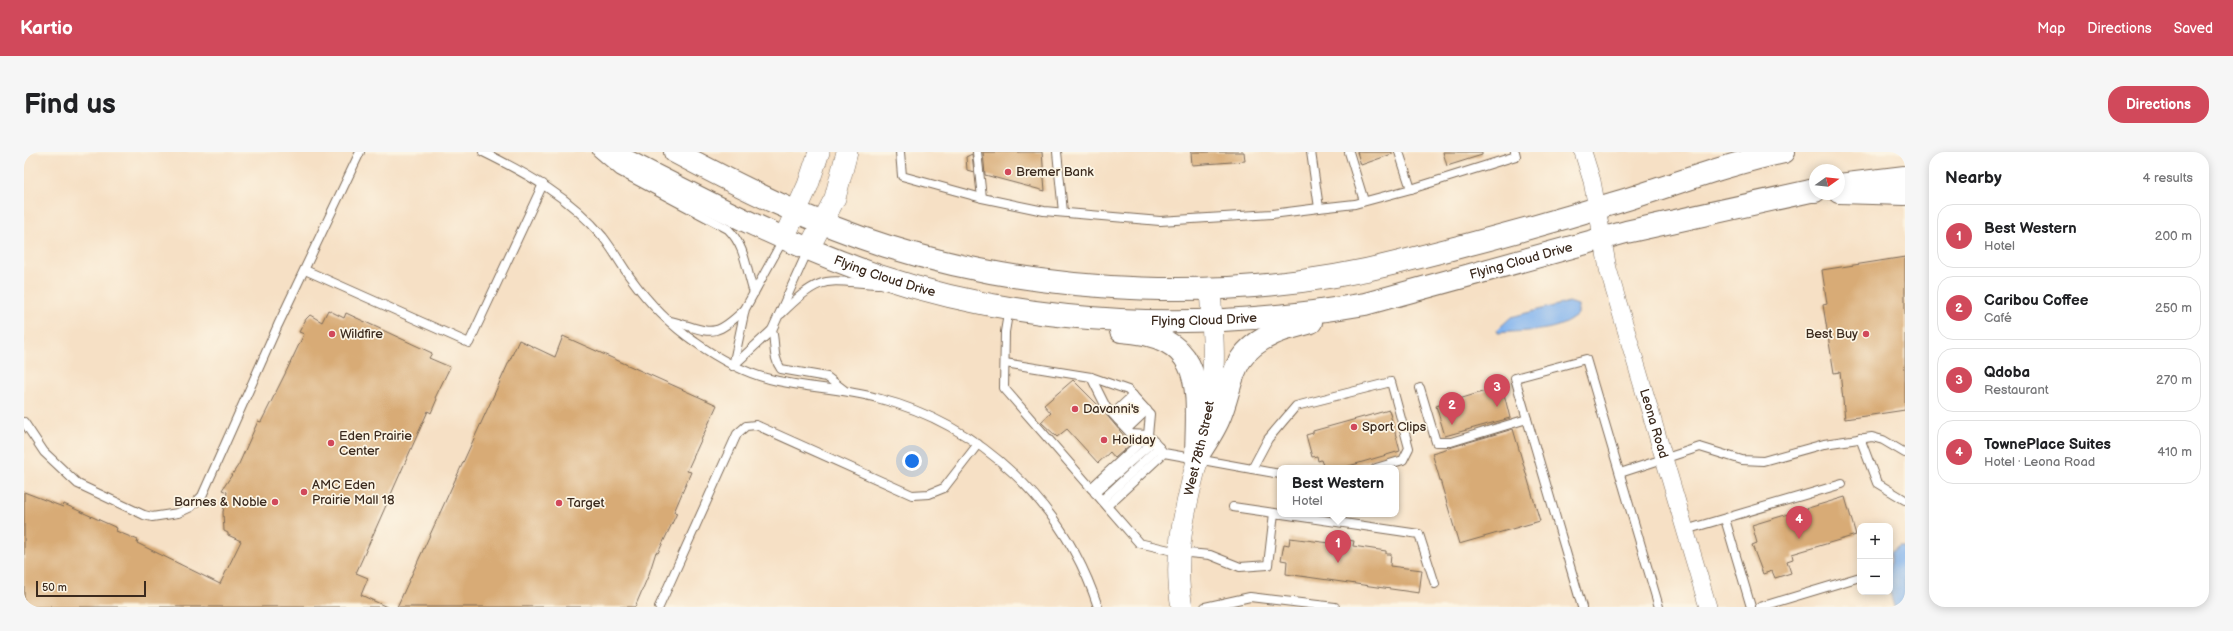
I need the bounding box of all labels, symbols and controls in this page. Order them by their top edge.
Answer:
text: Kartio [20,17,73,40]
text: Map [2037,20,2065,37]
text: Directions [2087,20,2152,37]
text: Saved [2174,20,2213,37]
button: Directions [2108,86,2209,123]
text: Find us [24,88,116,121]
place label: Bremer Bank [1016,164,1094,180]
north arrow [1809,164,1845,200]
marker: Bremer Bank [1003,167,1013,177]
text: Nearby [1945,168,2002,188]
text: 4 results [2143,170,2193,186]
text: Best Western [1984,219,2077,238]
text: 1 [1956,228,1962,244]
text: 200 m [2155,228,2192,244]
text: Hotel [1984,238,2015,254]
street label: Flying Cloud Drive [1468,239,1575,283]
street label: Flying Cloud Drive [832,252,938,300]
text: Caribou Coffee [1984,291,2088,310]
text: 2 [1955,300,1963,316]
text: 250 m [2155,300,2192,316]
street label: Flying Cloud Drive [1151,310,1258,329]
text: Café [1984,310,2012,326]
place label: Wildfire [340,326,383,342]
place label: Best Buy [1805,326,1858,342]
marker: Wildfire [327,329,337,339]
marker: Best Buy [1861,329,1871,339]
text: Qdoba [1984,363,2030,382]
text: 3 [1955,372,1963,388]
text: 270 m [2156,372,2192,388]
pin: 3 [1484,374,1510,407]
text: Restaurant [1984,382,2049,398]
street label: Leona Road [1636,387,1672,460]
pin: 2 [1439,392,1465,425]
street label: West 78th Street [1181,400,1218,497]
place label: Davanni's [1083,401,1140,417]
marker: Davanni's [1070,404,1080,414]
place label: Sport Clips [1362,419,1427,435]
marker: Sport Clips [1349,422,1359,432]
place label: Eden Prairie Center [339,428,412,459]
place label: Holiday [1112,432,1156,448]
marker: Holiday [1099,435,1109,445]
text: TownePlace Suites [1984,435,2111,454]
marker: Eden Prairie Center [326,438,336,448]
text: 4 [1955,444,1963,460]
text: 410 m [2157,444,2192,460]
your location [902,451,922,471]
text: Hotel · Leona Road [1984,454,2095,470]
popup [1277,465,1399,517]
text: Best Western [1292,474,1384,493]
place label: AMC Eden Prairie Mall 18 [312,477,395,508]
marker: AMC Eden Prairie Mall 18 [299,487,309,497]
text: Hotel [1292,493,1323,509]
place label: Barnes & Noble [174,494,267,510]
place label: Target [567,495,604,511]
marker: Barnes & Noble [270,497,280,507]
marker: Target [554,498,564,508]
pin: 4 [1786,506,1812,539]
map controls [1857,523,1893,595]
button: + [1857,523,1893,559]
pin: 1 [1325,530,1351,563]
button: − [1857,559,1893,595]
scale bar [36,579,146,598]
text: 50 m [42,581,67,594]

